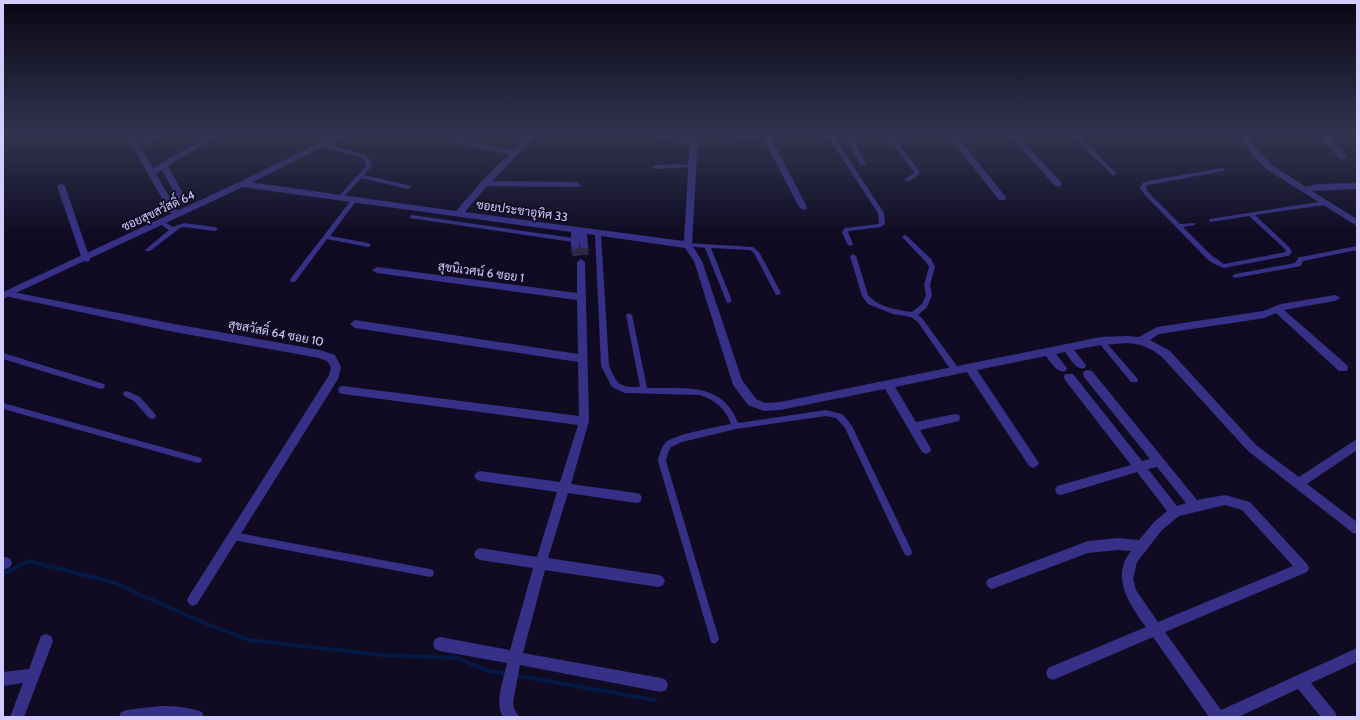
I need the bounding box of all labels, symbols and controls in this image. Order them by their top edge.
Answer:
street label: ซอยสุขสวัสดิ์ 64 [117,184,198,236]
street label: ซอยประชาอุทิศ 33 [475,197,569,226]
street label: สุขนิเวศน์ 6 ซอย 1 [437,258,525,287]
street label: สุขสวัสดิ์ 64 ซอย 10 [227,313,326,351]

